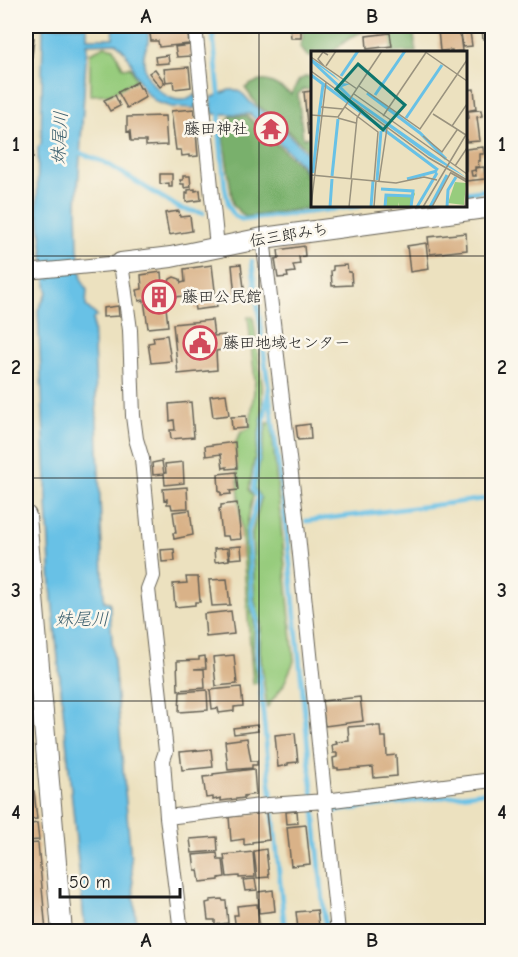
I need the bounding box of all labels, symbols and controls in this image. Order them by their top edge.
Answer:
text: A [140,5,152,28]
text: B [366,5,378,28]
inset map [311,51,467,207]
water label: 妹尾川 [48,110,72,166]
temple icon: 藤田神社 [253,111,289,147]
place label: 藤田神社 [184,120,248,138]
text: 1 [12,133,20,156]
text: 1 [498,133,506,156]
street label: 伝三郎みち [248,220,330,250]
building icon: 藤田公民館 [141,279,177,315]
place label: 藤田公民館 [182,288,262,306]
public building icon: 藤田地域センター [182,325,218,361]
place label: 藤田地域センター [223,334,350,352]
text: 2 [11,356,21,379]
text: 2 [497,356,507,379]
text: 3 [11,579,21,602]
text: 3 [497,579,507,602]
water label: 妹尾川 [55,609,109,630]
text: 4 [11,801,21,824]
text: 4 [497,801,507,824]
scale bar [60,861,180,899]
text: 50 m [69,872,111,893]
text: A [140,929,152,952]
text: B [366,929,378,952]

